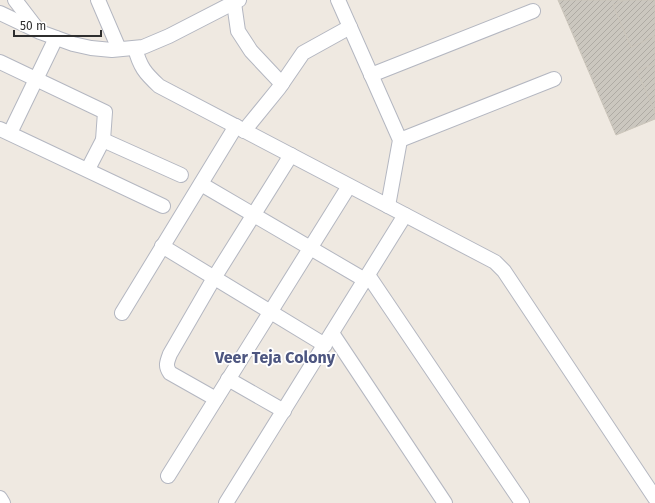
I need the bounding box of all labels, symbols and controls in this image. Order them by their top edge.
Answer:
scale bar [14,12,101,38]
text: 50 m [20,19,46,33]
district label: Veer Teja Colony [214,348,336,367]

